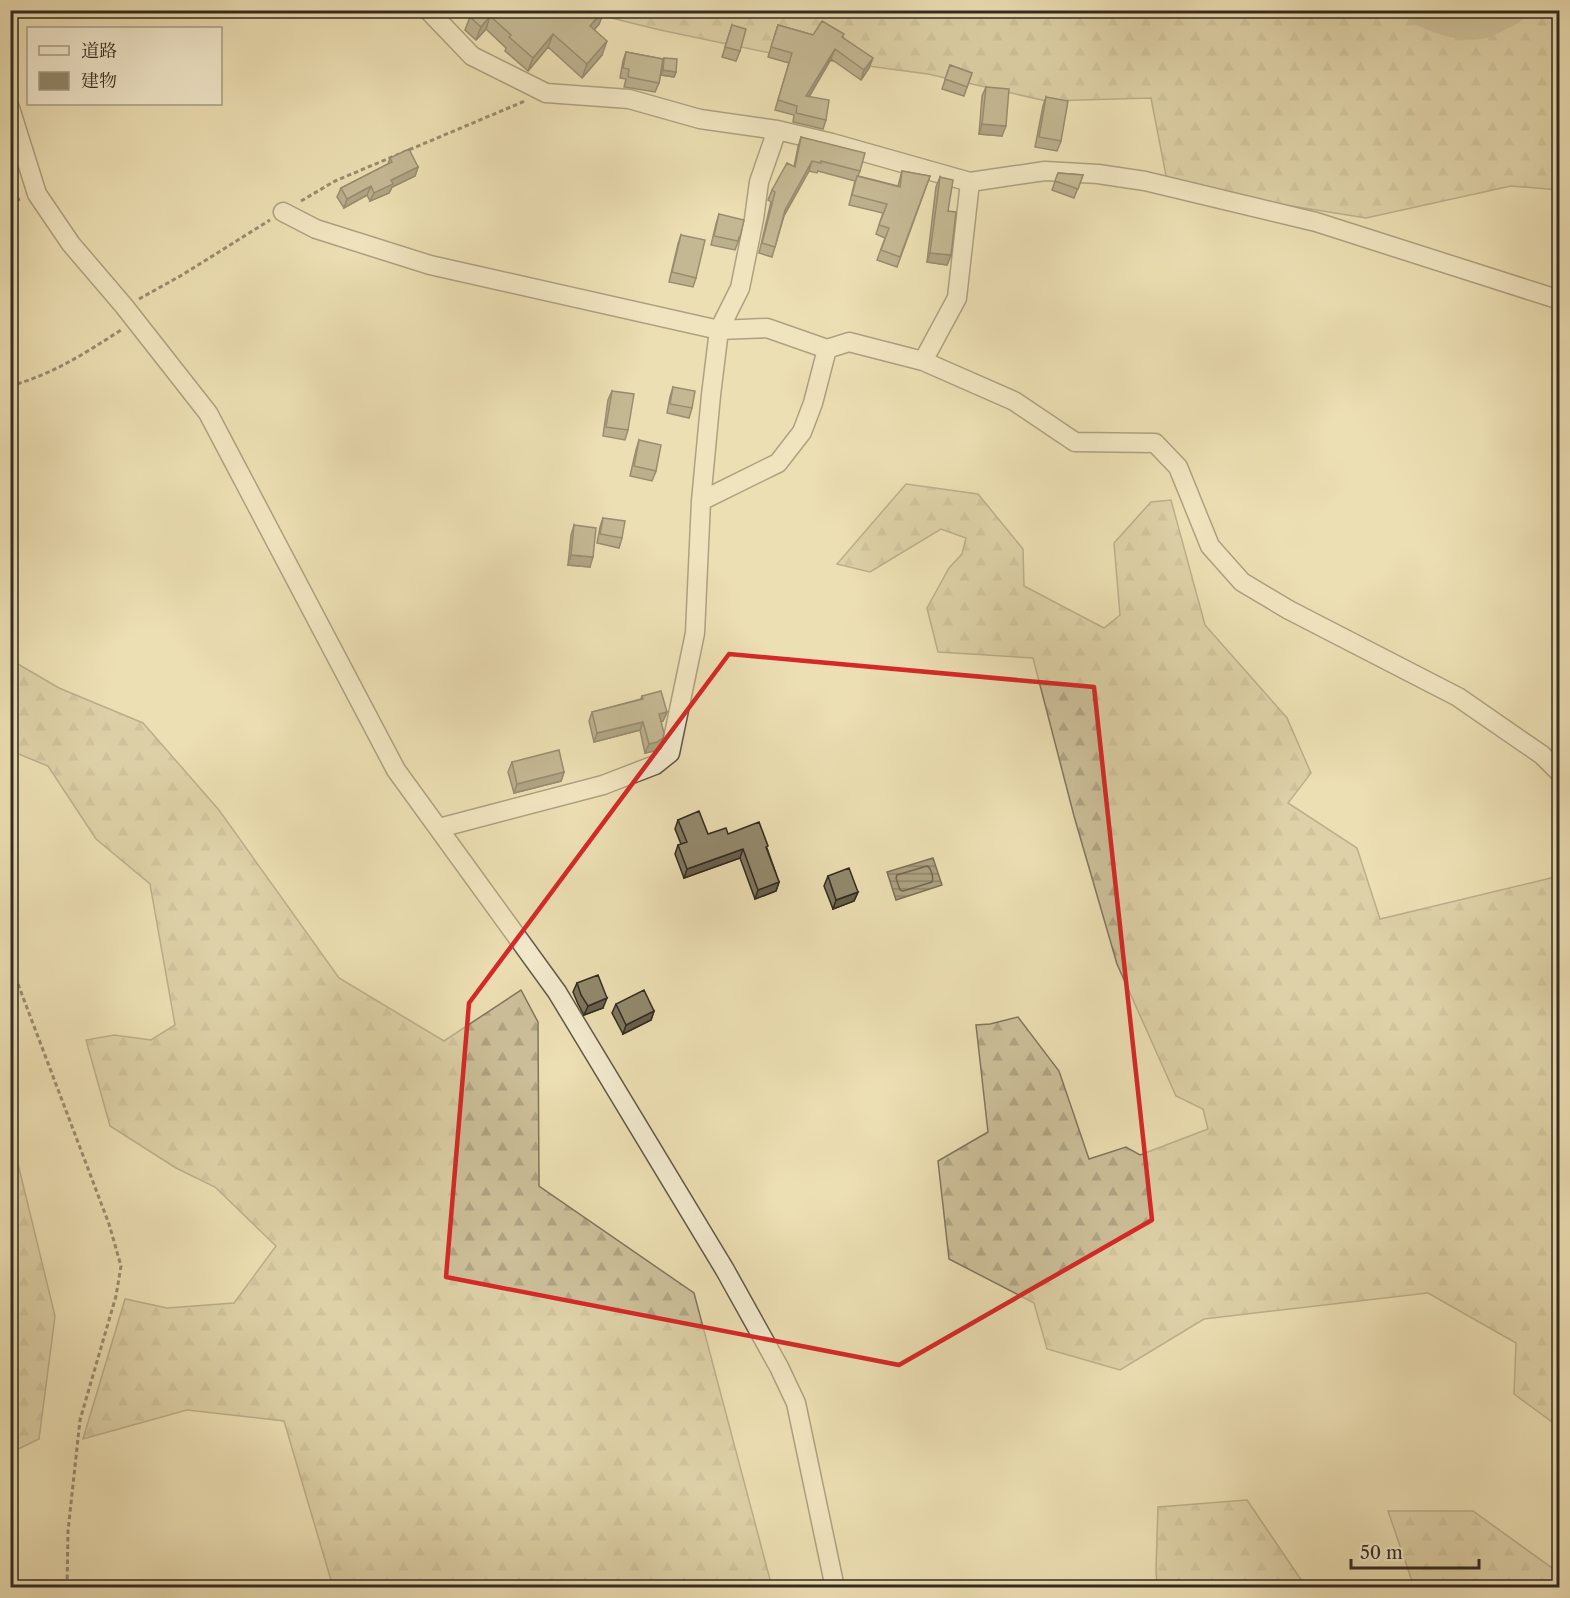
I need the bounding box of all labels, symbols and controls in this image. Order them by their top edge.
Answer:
legend [27,27,222,105]
text: 道路 [81,40,117,62]
text: 建物 [81,70,117,92]
scale bar [1351,1532,1478,1570]
text: 50 m [1360,1542,1403,1564]

